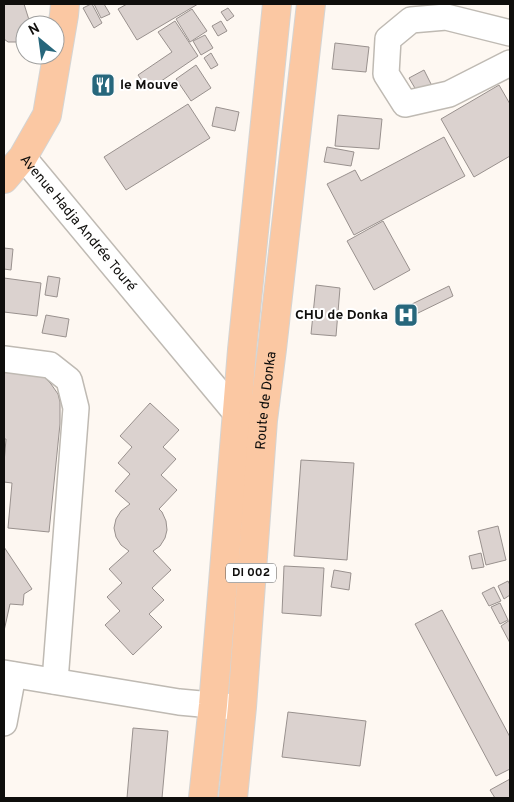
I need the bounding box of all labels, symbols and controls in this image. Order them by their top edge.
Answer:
north arrow [15,15,65,65]
text: N [26,20,43,40]
restaurant icon: le Mouve [90,72,116,98]
place label: le Mouve [120,77,179,94]
street label: Avenue Hadja Andrée Touré [16,151,140,295]
hospital icon: CHU de Donka [393,302,419,328]
place label: CHU de Donka [295,307,388,324]
street label: Route de Donka [252,350,280,450]
road number: DI 002 [226,564,276,582]

